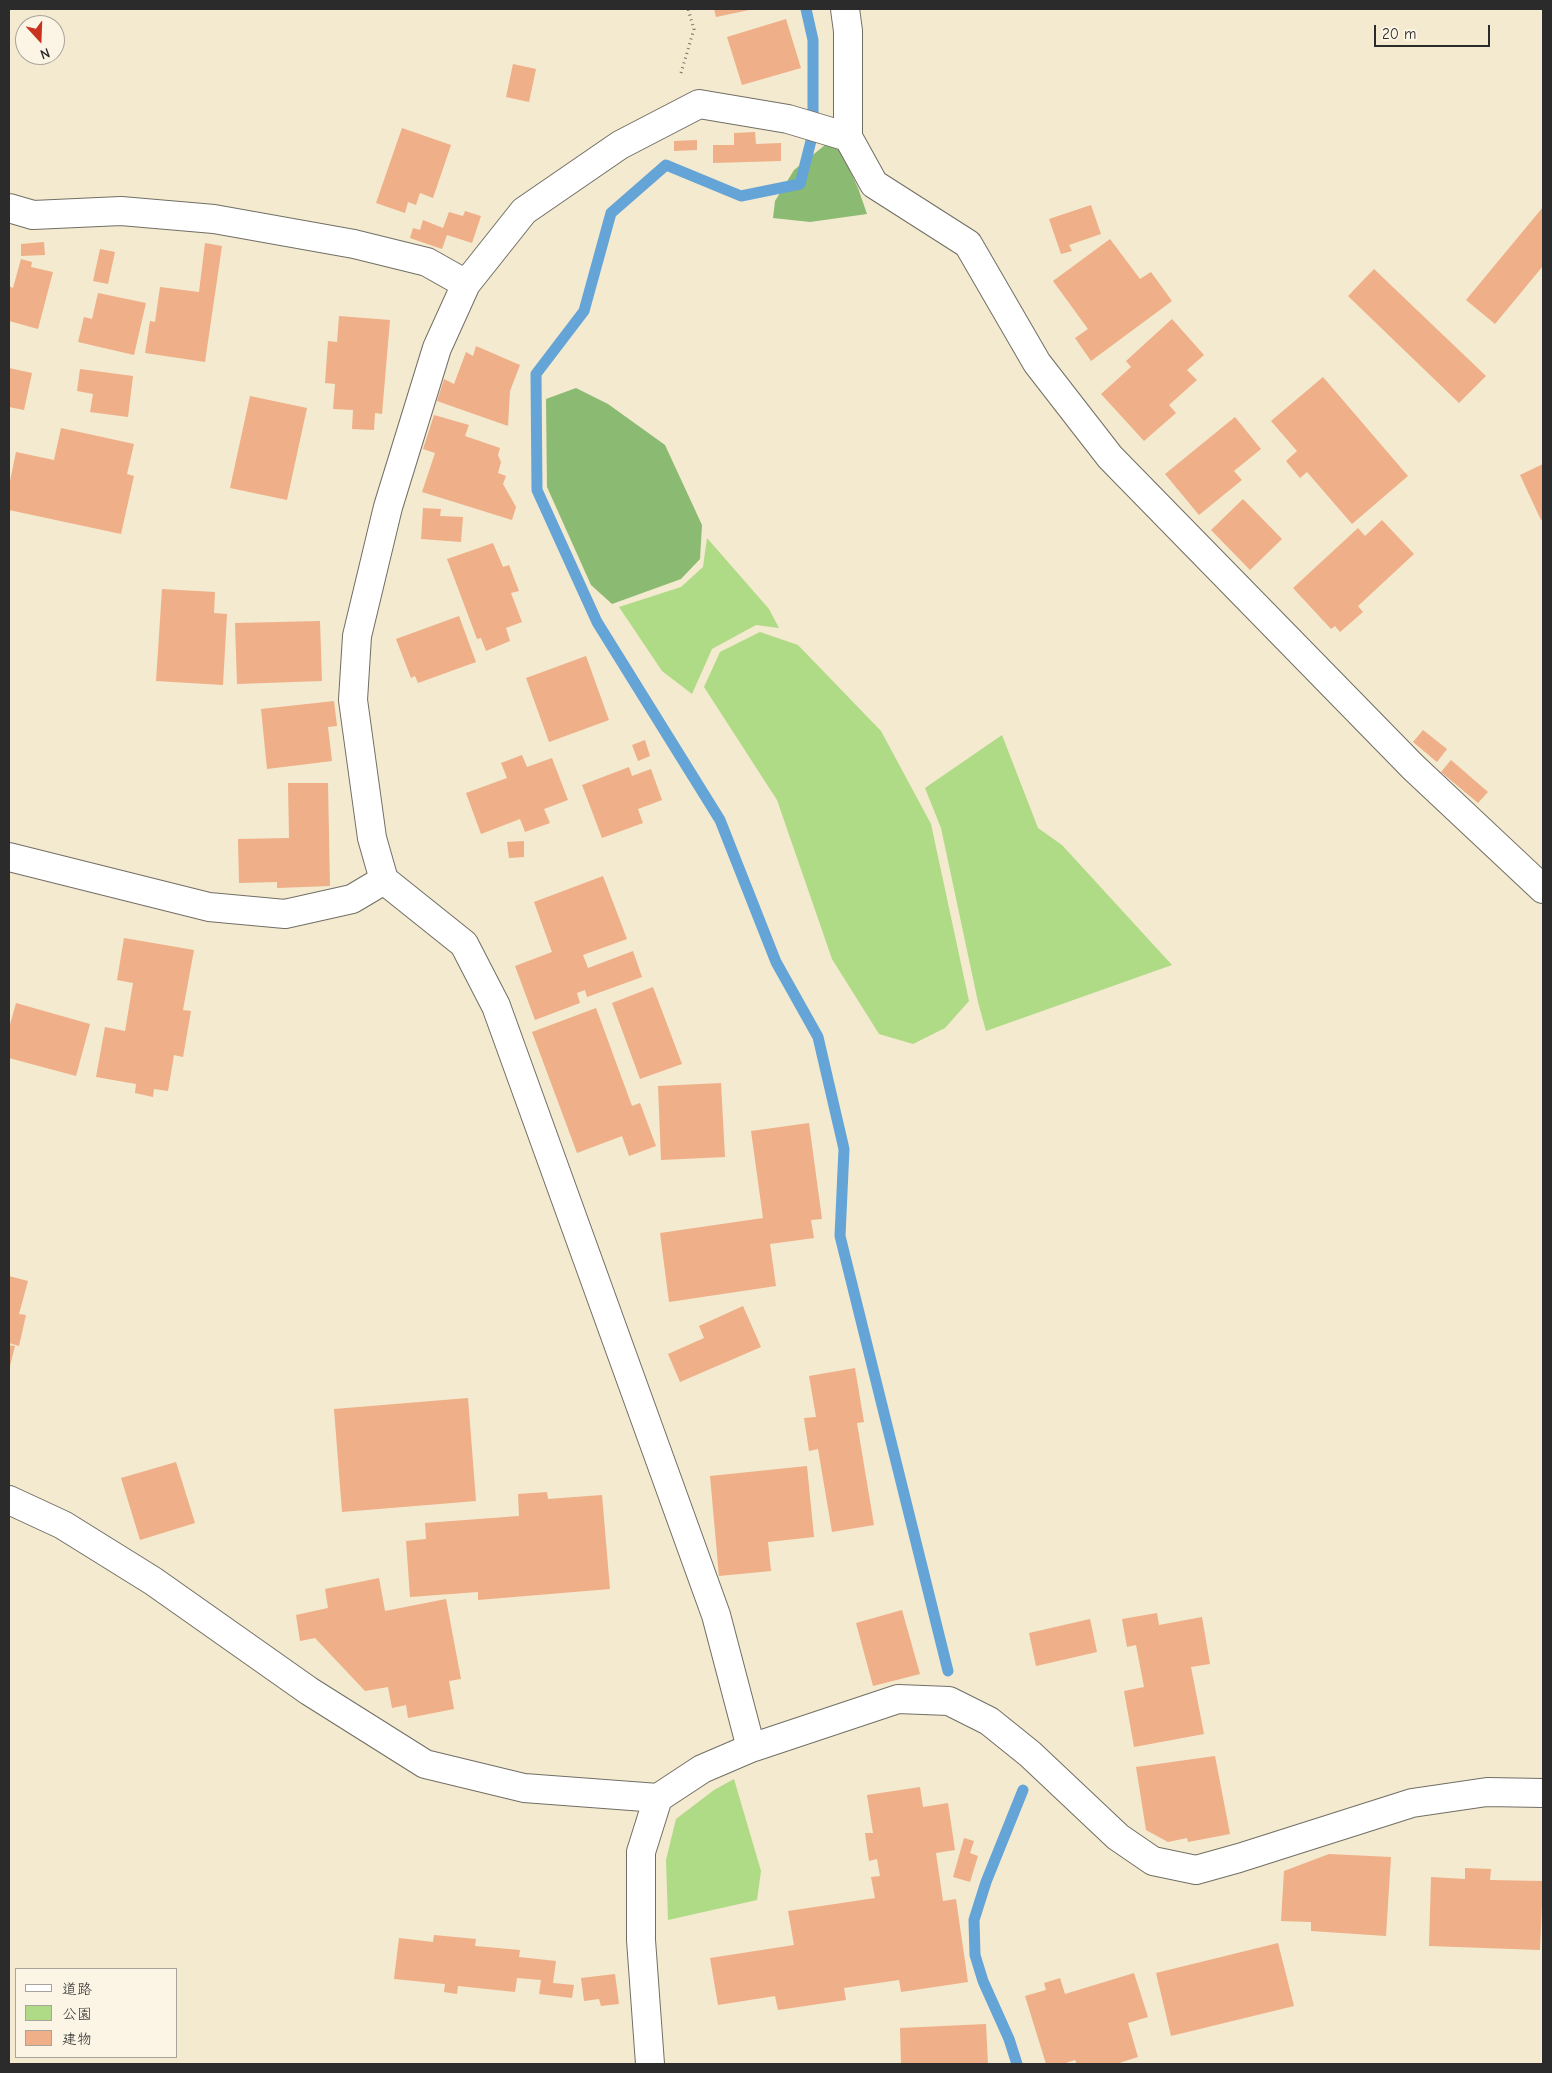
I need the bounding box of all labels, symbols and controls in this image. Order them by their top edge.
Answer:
north arrow [15,15,65,65]
scale bar [1377,15,1493,47]
text: 20 m [1382,25,1416,43]
text: N [38,44,52,63]
legend [15,1968,178,2058]
text: 道路 [62,1980,92,1998]
text: 公園 [62,2005,92,2023]
text: 建物 [62,2030,92,2048]

